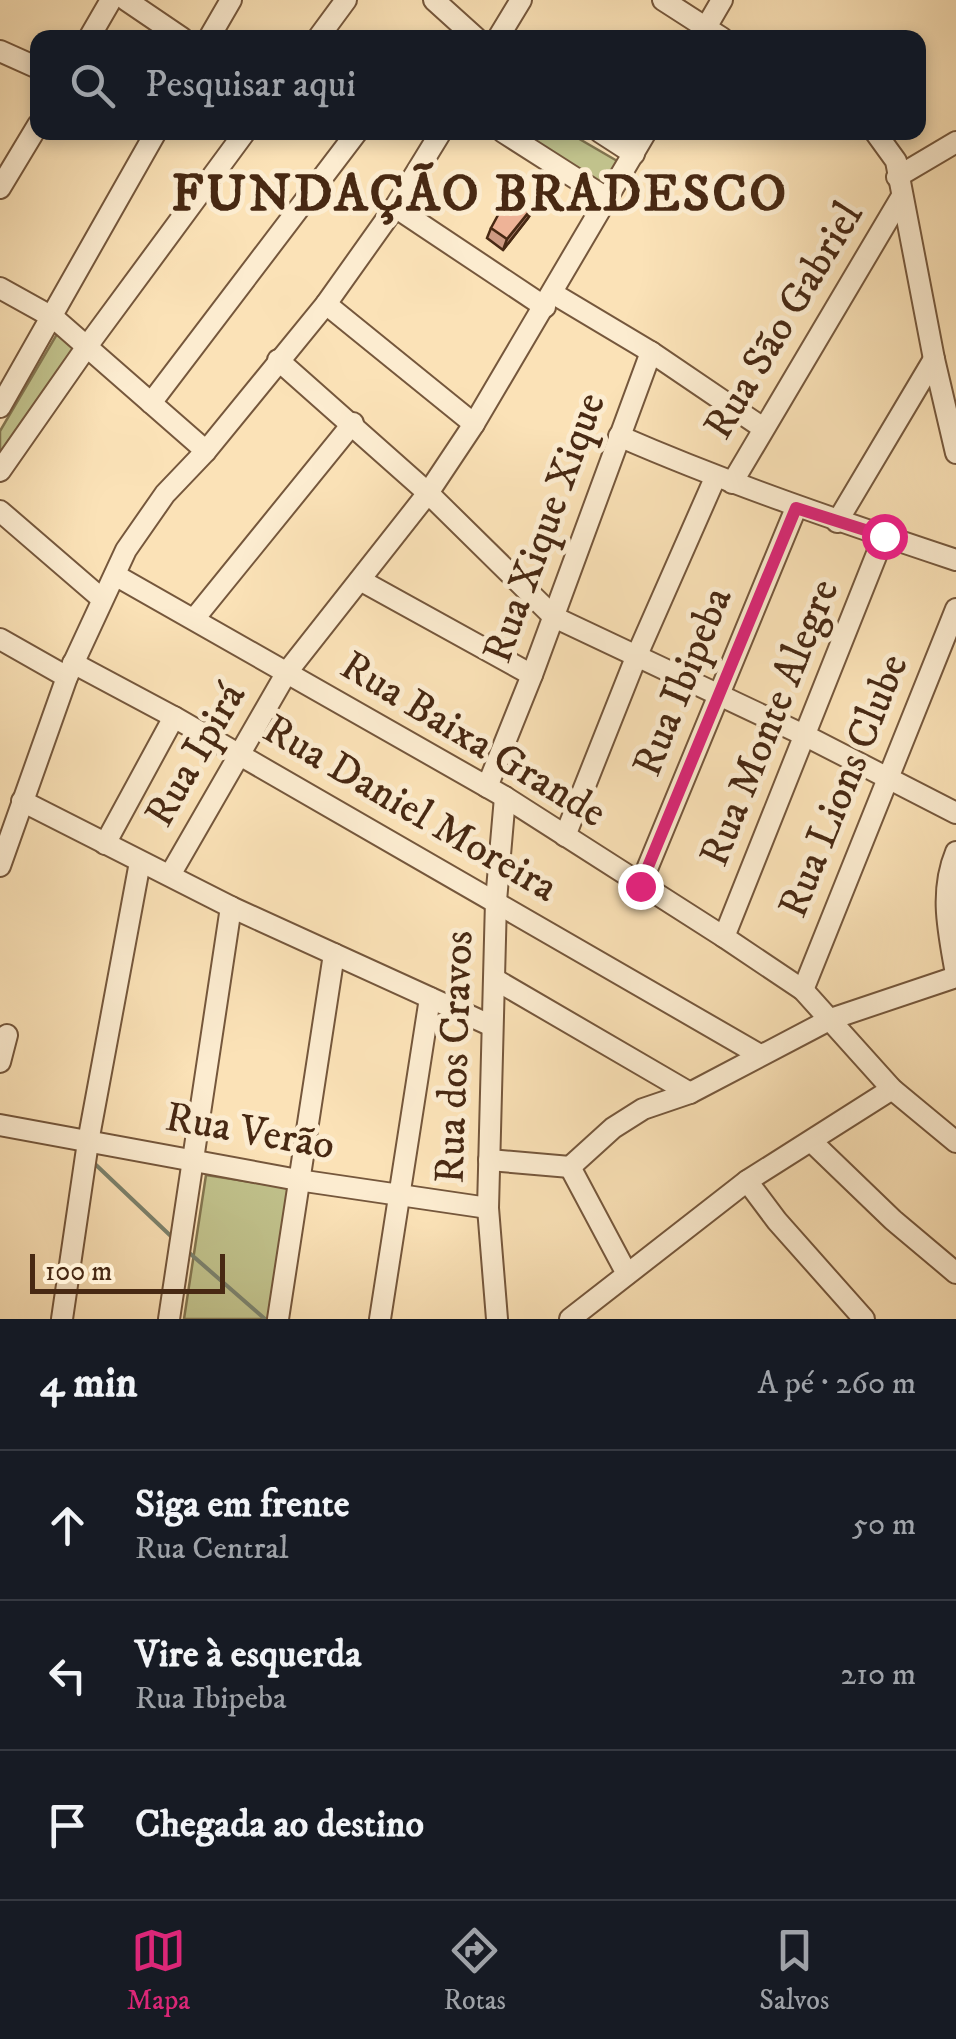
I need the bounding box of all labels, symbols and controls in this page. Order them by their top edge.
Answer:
search box [30,30,926,140]
icon: search [65,58,120,113]
text: Pesquisar aqui [145,61,356,109]
district label: FUNDAÇÃO BRADESCO [171,162,789,228]
street label: Rua São Gabriel [693,193,875,449]
street label: Rua Xique Xique [472,386,618,670]
route start [862,514,908,560]
street label: Rua Monte Alegre [689,572,851,874]
street label: Rua Ibipeba [622,580,744,784]
street label: Rua Baixa Grande [331,640,615,840]
street label: Rua Lions Clube [768,647,920,925]
street label: Rua Ipirá [134,674,258,836]
street label: Rua Daniel Moreira [254,704,567,914]
route end [618,864,664,910]
street label: Rua dos Cravos [425,930,485,1184]
street label: Rua Verão [161,1092,339,1172]
scale bar [30,1249,225,1294]
text: 100 m [45,1254,112,1289]
text: 4 min [40,1358,138,1410]
text: A pé · 260 m [758,1364,916,1404]
text: Siga em frente [135,1481,349,1529]
icon: ahead [40,1498,95,1553]
text: 50 m [852,1505,916,1545]
text: Rua Central [135,1529,289,1569]
text: Vire à esquerda [135,1631,361,1679]
icon: left [40,1648,95,1703]
text: 210 m [841,1655,916,1695]
text: Rua Ibipeba [135,1679,287,1719]
icon: arrive [40,1798,95,1853]
text: Chegada ao destino [135,1801,424,1849]
tab: Mapa [127,1923,190,2018]
tab: Rotas [444,1923,506,2018]
tab: Salvos [759,1923,829,2018]

